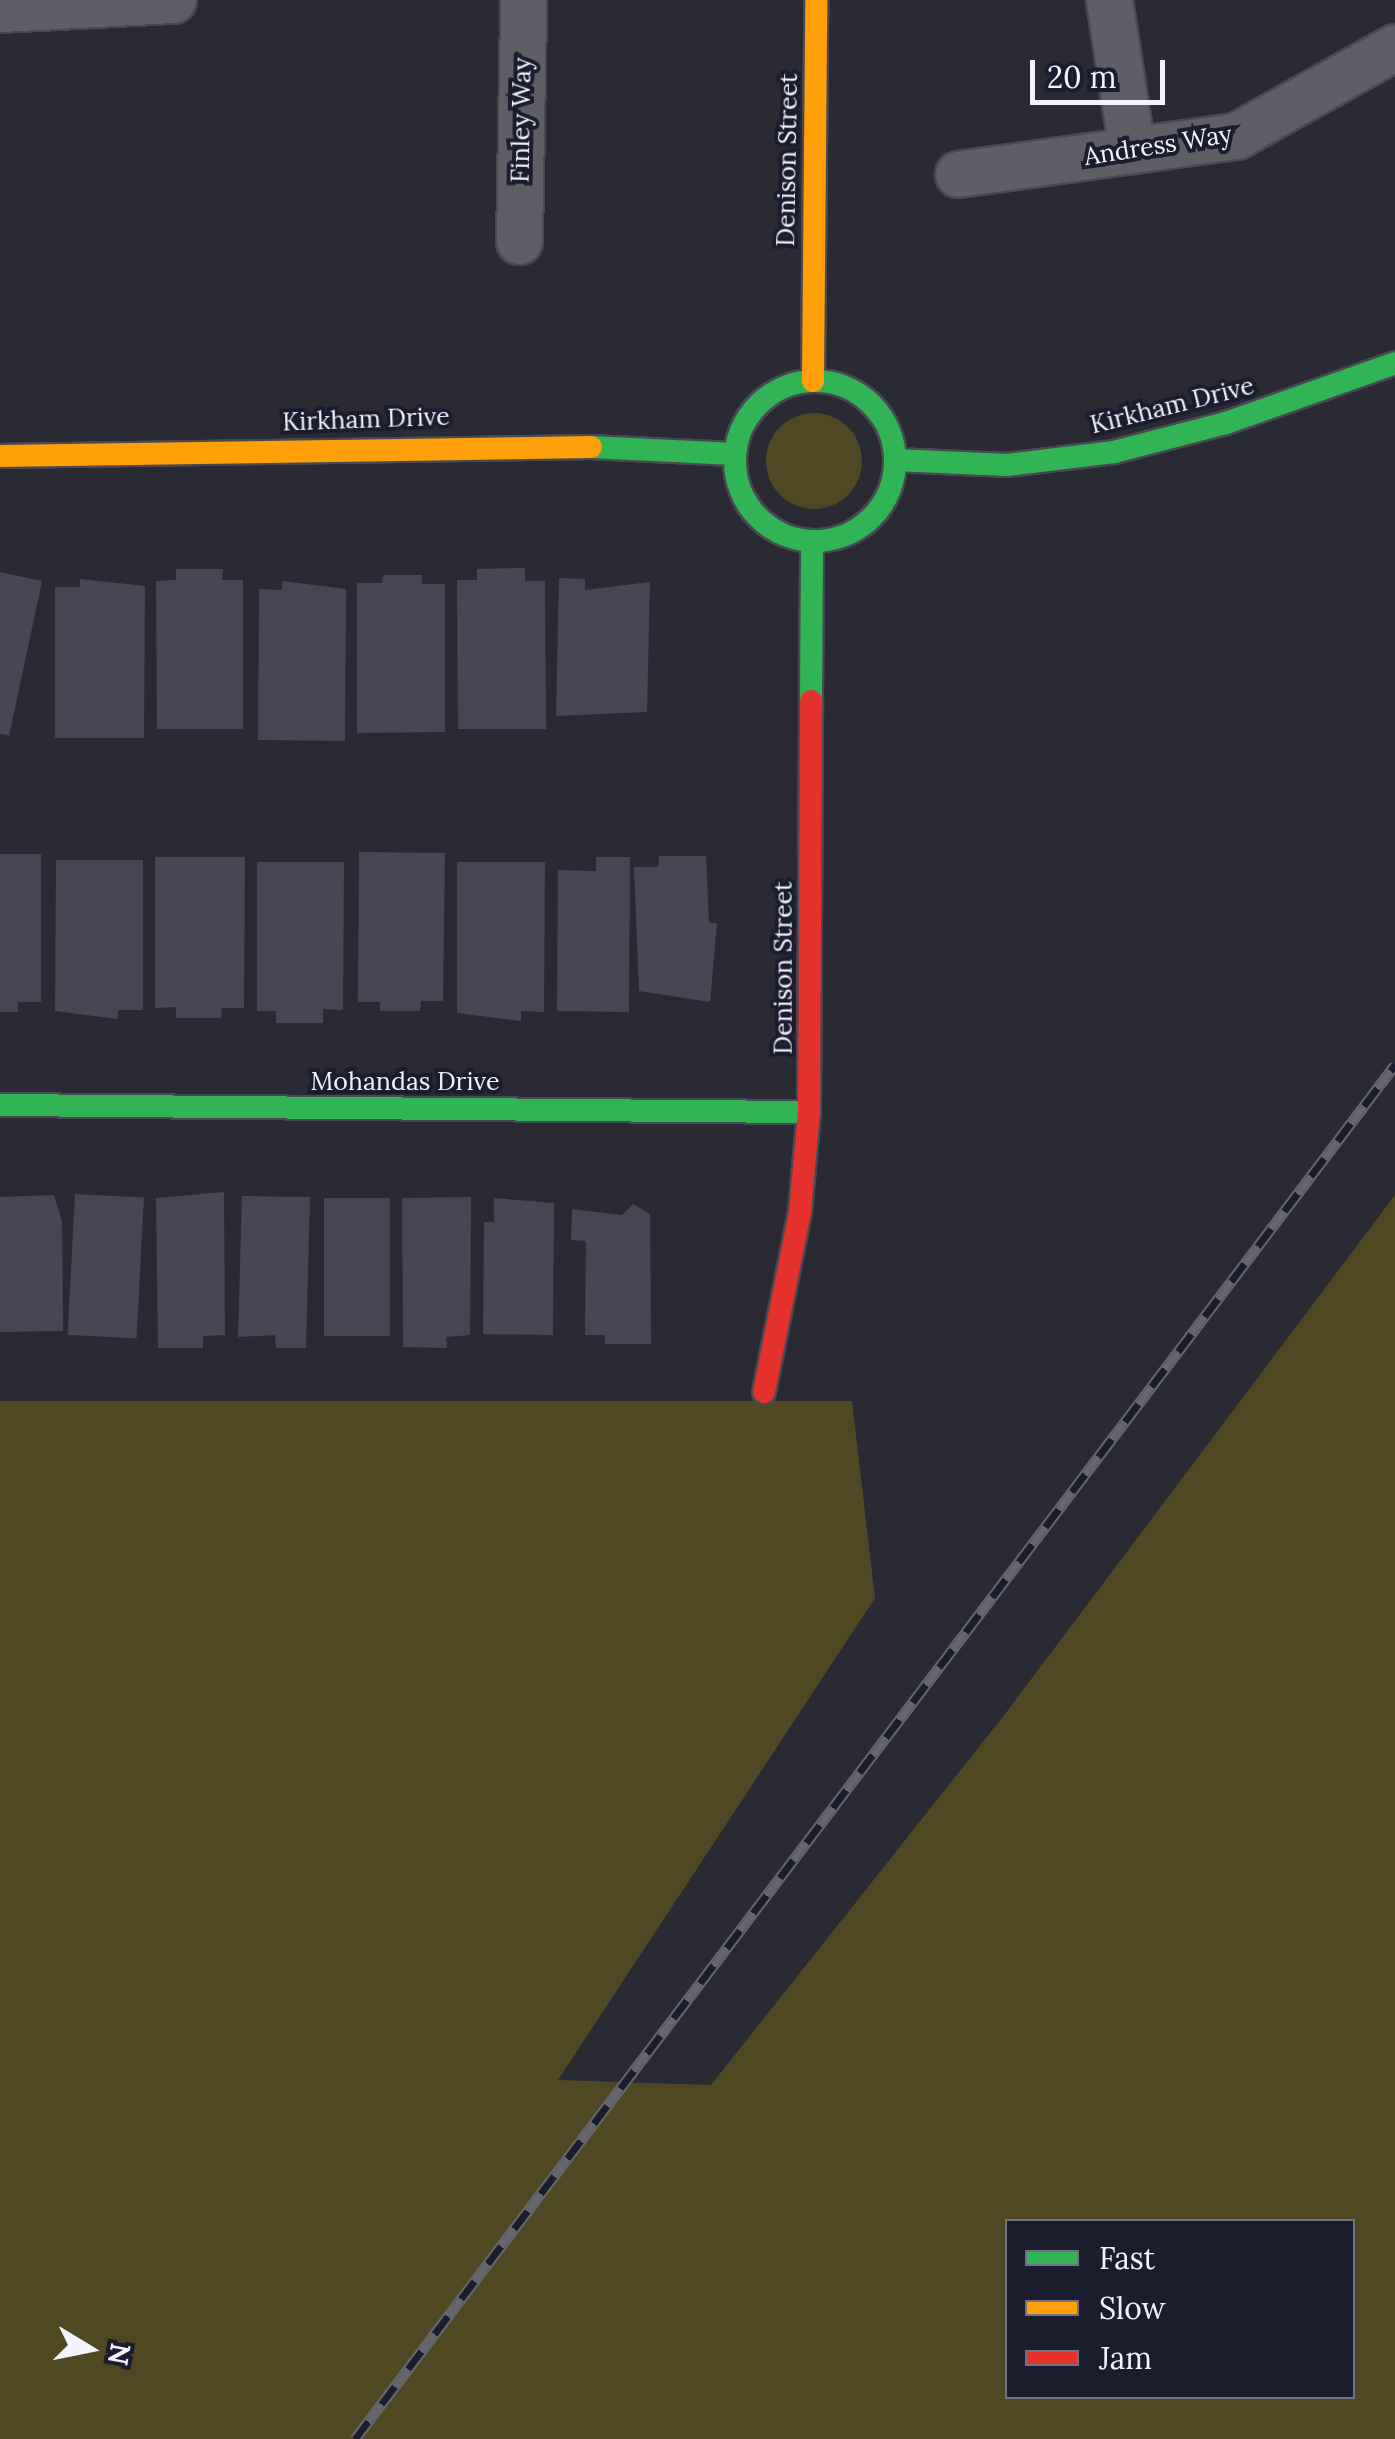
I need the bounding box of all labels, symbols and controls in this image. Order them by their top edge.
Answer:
scale bar [1035,40,1170,102]
street label: Finley Way [505,57,537,183]
text: 20 m [1047,58,1116,96]
street label: Denison Street [770,73,804,247]
street label: Andress Way [1082,118,1234,172]
street label: Kirkham Drive [1087,370,1257,440]
street label: Kirkham Drive [282,401,450,437]
street label: Denison Street [768,881,798,1055]
street label: Mohandas Drive [311,1066,499,1096]
legend [1005,2219,1355,2399]
text: Fast [1099,2239,1155,2277]
text: Slow [1099,2289,1165,2327]
north arrow [40,2299,140,2399]
text: Jam [1099,2339,1152,2377]
text: N [100,2340,139,2368]

